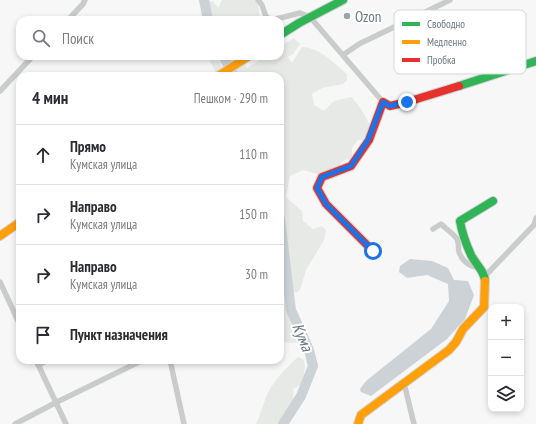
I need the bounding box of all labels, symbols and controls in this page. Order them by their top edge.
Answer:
place label: Ozon [355,7,381,26]
legend [394,10,526,74]
marker: Ozon [342,11,352,21]
search box [16,16,284,60]
text: Свободно [427,17,465,31]
icon: search [30,27,52,49]
text: Поиск [62,29,94,48]
text: Медленно [427,35,467,49]
text: Пробка [427,53,456,67]
text: 4 мин [32,87,68,109]
text: Пешком · 290 m [194,90,268,107]
route end [398,93,416,111]
text: Прямо [70,137,106,156]
icon: ahead [32,144,54,166]
text: 110 m [239,146,268,163]
text: Кумская улица [70,156,137,173]
text: Направо [70,197,117,216]
icon: right [32,204,54,226]
text: 150 m [239,206,268,223]
text: Кумская улица [70,216,137,233]
route start [364,242,382,260]
text: Направо [70,257,117,276]
icon: right [32,264,54,286]
text: 30 m [245,266,268,283]
text: Кумская улица [70,276,137,293]
map controls [488,304,524,412]
button: + [488,304,524,340]
water label: Кума [288,320,318,355]
icon: arrive [32,324,54,346]
text: Пункт назначения [70,325,168,344]
button: − [488,340,524,376]
button: layers [488,376,524,412]

